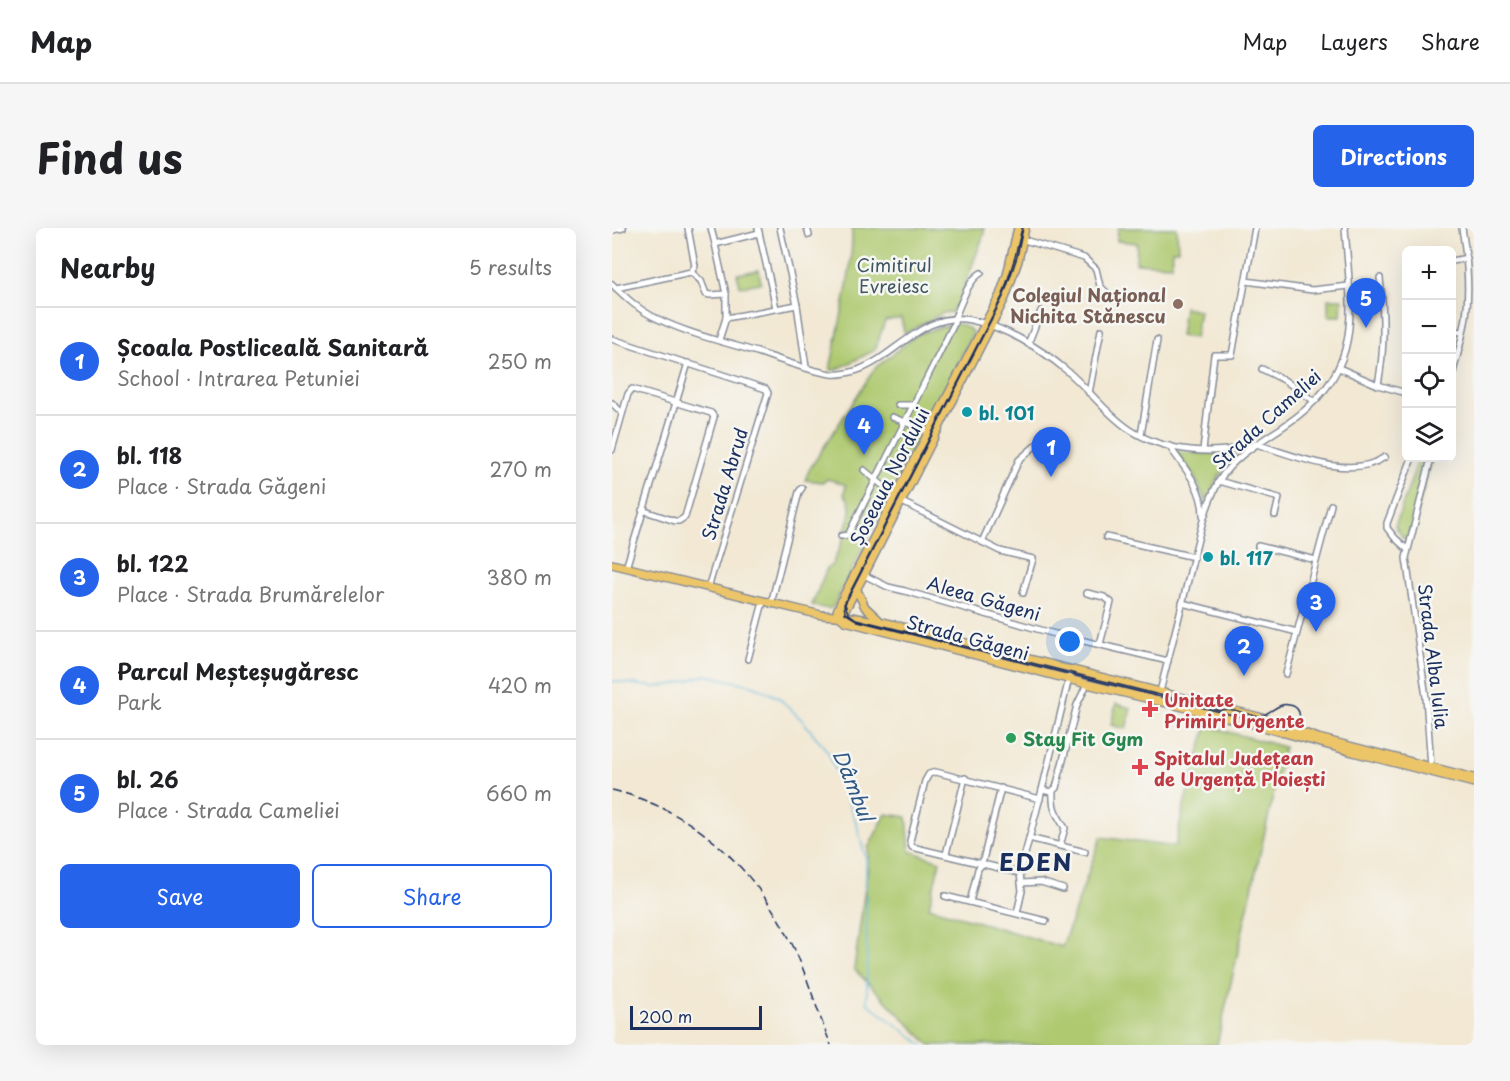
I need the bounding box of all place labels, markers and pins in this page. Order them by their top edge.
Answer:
pin: 5 [1346,279,1386,328]
place label: Colegiul Național Nichita Stănescu [1010,281,1166,329]
marker: Colegiul Național Nichita Stănescu [1171,297,1185,311]
place label: bl. 101 [979,399,1035,426]
marker: bl. 101 [960,405,974,419]
pin: 4 [844,406,884,455]
pin: 1 [1032,428,1070,477]
place label: bl. 117 [1220,544,1274,571]
marker: bl. 117 [1201,550,1215,564]
pin: 3 [1296,582,1336,632]
pin: 2 [1224,626,1264,676]
place label: Unitate Primiri Urgente [1164,686,1305,734]
marker: Unitate Primiri Urgente [1141,700,1159,718]
place label: Stay Fit Gym [1023,725,1143,752]
marker: Stay Fit Gym [1004,731,1018,745]
place label: Spitalul Județean de Urgență Ploiești [1154,744,1326,792]
marker: Spitalul Județean de Urgență Ploiești [1131,758,1149,776]

